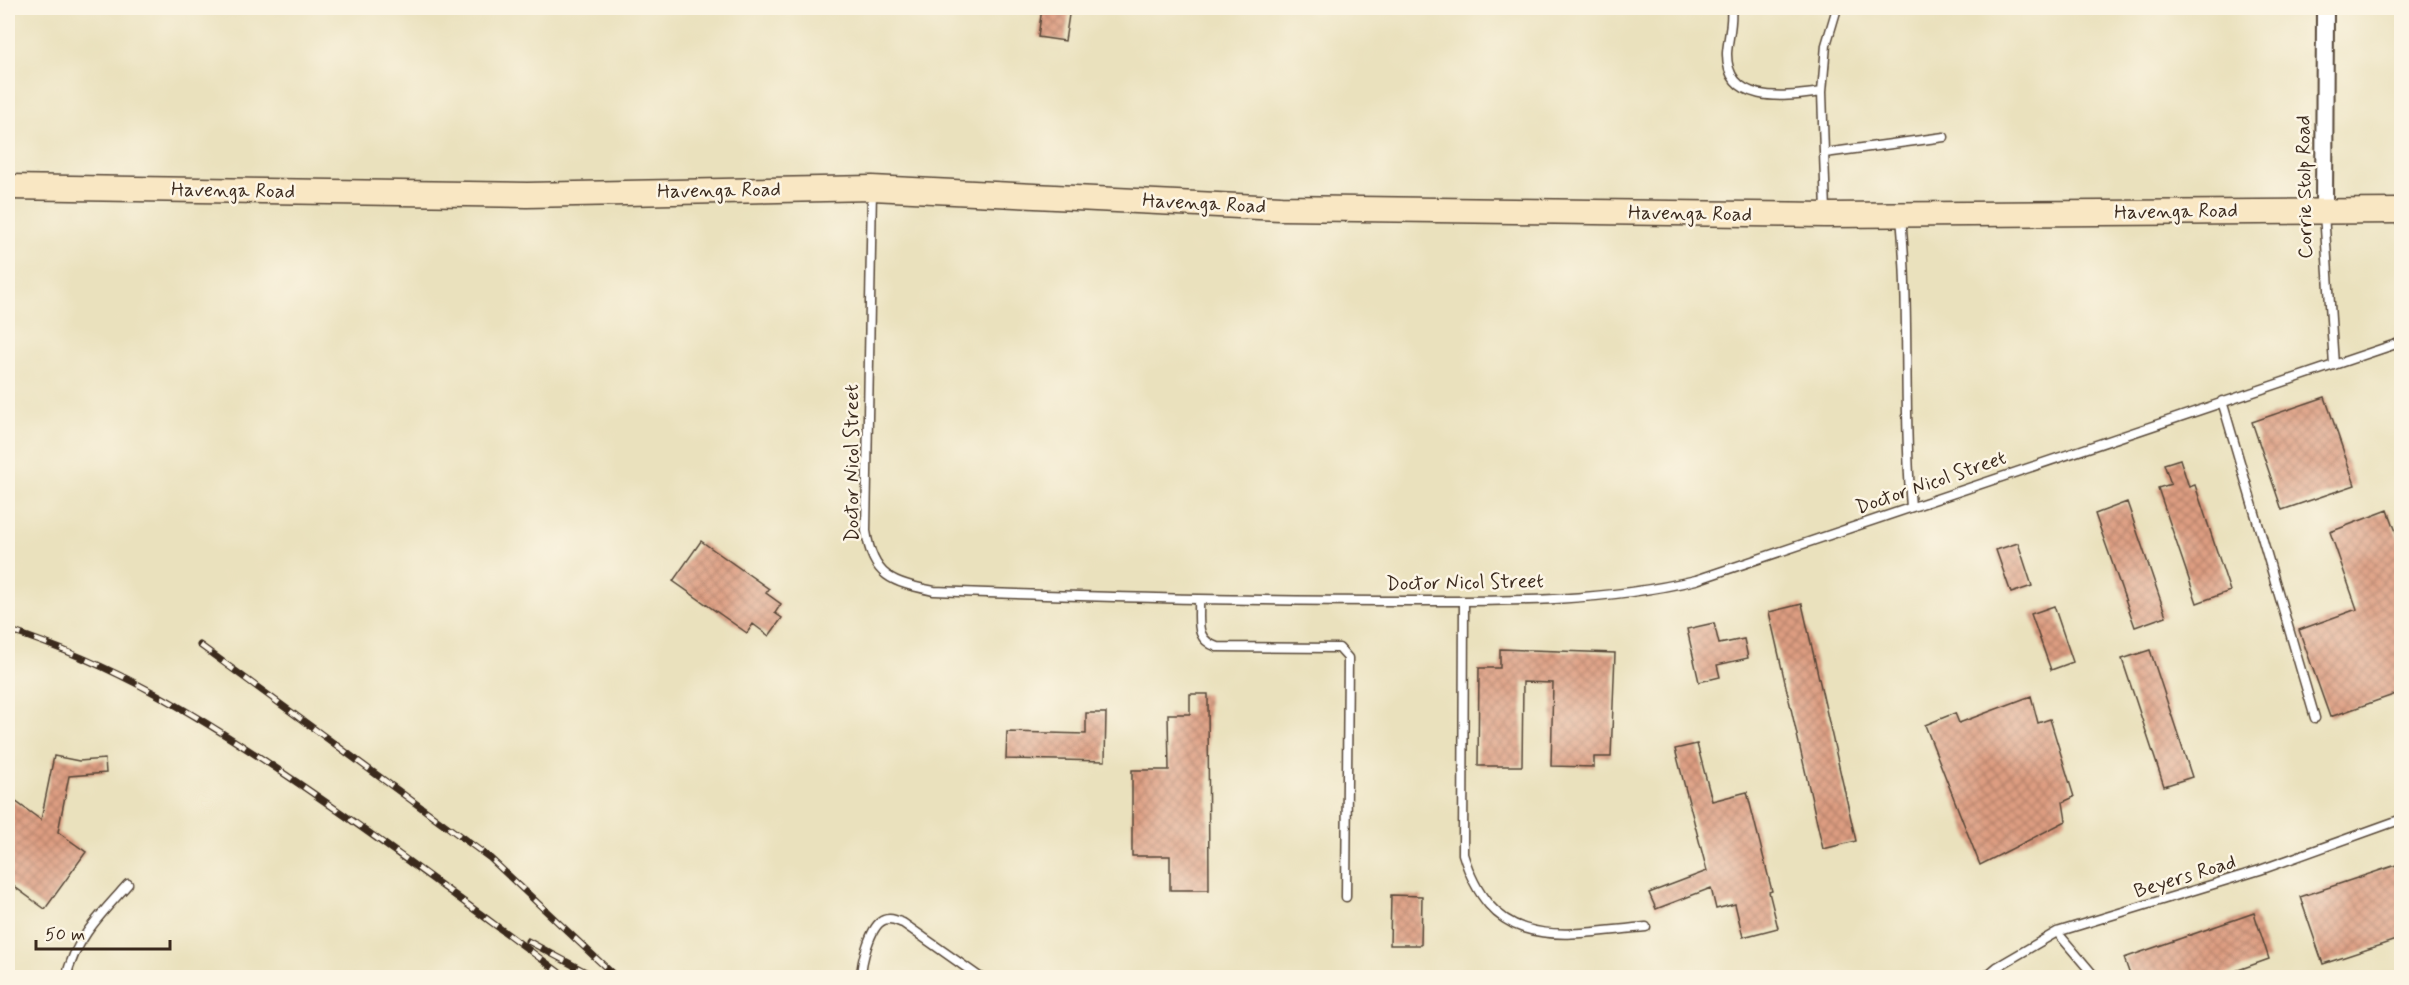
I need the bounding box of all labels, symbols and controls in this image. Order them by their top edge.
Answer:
street label: Corrie Stolp Road [2290,115,2320,259]
street label: Havenga Road [171,176,295,206]
street label: Havenga Road [657,176,781,206]
street label: Havenga Road [1141,187,1267,221]
street label: Havenga Road [2114,197,2238,227]
street label: Havenga Road [1628,199,1752,229]
street label: Doctor Nicol Street [839,384,866,542]
street label: Doctor Nicol Street [1852,445,2010,521]
street label: Doctor Nicol Street [1386,568,1544,598]
street label: Beyers Road [2131,849,2239,905]
scale bar [36,913,170,951]
text: 50 m [45,923,85,947]

